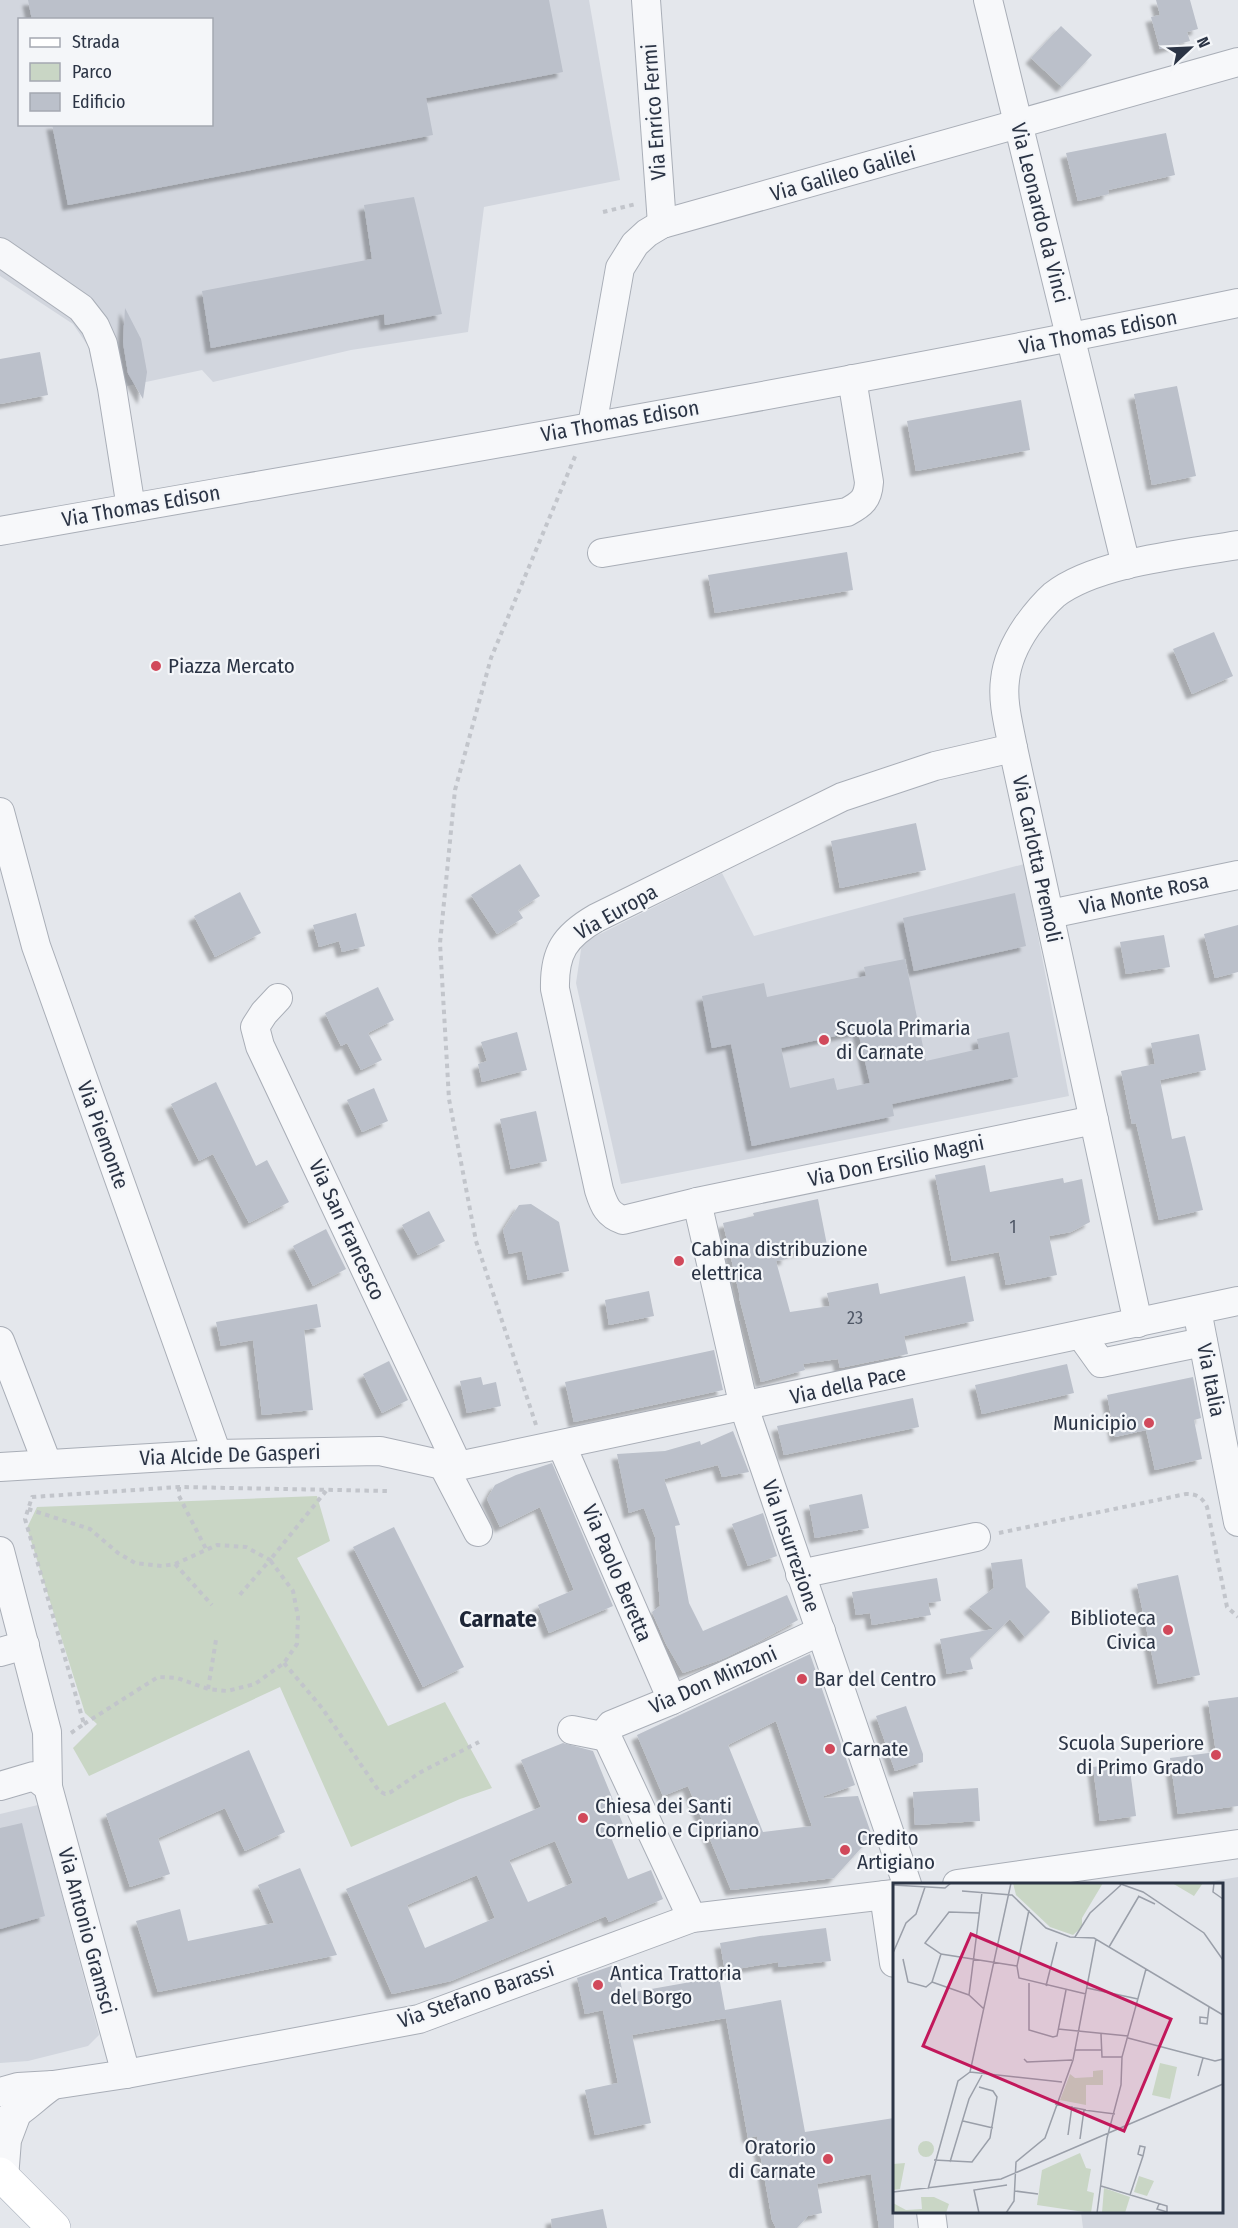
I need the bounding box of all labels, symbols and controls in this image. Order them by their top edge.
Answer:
legend [18,18,213,126]
north arrow [1160,18,1220,78]
text: Strada [72,31,120,53]
text: N [1193,34,1214,50]
street label: Via Enrico Fermi [636,43,672,181]
text: Parco [72,61,112,83]
text: Edificio [72,91,125,113]
street label: Via Leonardo da Vinci [1005,120,1075,306]
street label: Via Galileo Galilei [767,141,919,207]
street label: Via Thomas Edison [1017,304,1179,360]
street label: Via Thomas Edison [539,394,701,448]
street label: Via Thomas Edison [60,479,222,533]
place label: Piazza Mercato [168,653,295,679]
marker: Piazza Mercato [149,659,163,673]
street label: Via Carlotta Premoli [1007,773,1067,945]
street label: Via Monte Rosa [1077,868,1211,920]
street label: Via Europa [570,879,662,945]
place label: Scuola Primaria di Carnate [836,1015,970,1065]
marker: Scuola Primaria di Carnate [817,1033,831,1047]
street label: Via Piemonte [71,1077,135,1193]
street label: Via Don Ersilio Magni [806,1130,986,1192]
street label: Via San Francesco [303,1156,391,1304]
house number: 1 [1009,1216,1017,1238]
place label: Cabina distribuzione elettrica [691,1236,868,1286]
marker: Cabina distribuzione elettrica [672,1254,686,1268]
house number: 23 [847,1307,863,1329]
street label: Via Italia [1191,1341,1231,1419]
street label: Via della Pace [787,1360,909,1410]
place label: Municipio [1053,1410,1137,1436]
marker: Municipio [1142,1416,1156,1430]
street label: Via Alcide De Gasperi [139,1439,321,1471]
street label: Via Insurrezione [756,1476,826,1616]
street label: Via Paolo Beretta [576,1500,658,1646]
district label: Carnate [459,1605,537,1633]
place label: Biblioteca Civica [1070,1605,1156,1655]
marker: Biblioteca Civica [1161,1623,1175,1637]
street label: Via Don Minzoni [645,1640,781,1720]
place label: Bar del Centro [814,1666,937,1692]
marker: Bar del Centro [795,1672,809,1686]
place label: Scuola Superiore di Primo Grado [1058,1730,1204,1780]
place label: Carnate [842,1736,908,1762]
marker: Carnate [823,1742,837,1756]
marker: Scuola Superiore di Primo Grado [1209,1748,1223,1762]
place label: Chiesa dei Santi Cornelio e Cipriano [595,1793,759,1843]
marker: Chiesa dei Santi Cornelio e Cipriano [576,1811,590,1825]
place label: Credito Artigiano [857,1825,935,1875]
marker: Credito Artigiano [838,1843,852,1857]
street label: Via Antonio Gramsci [52,1845,122,2017]
inset map [893,1883,1223,2213]
street label: Via Stefano Barassi [394,1956,558,2034]
place label: Antica Trattoria del Borgo [610,1960,742,2010]
marker: Antica Trattoria del Borgo [591,1978,605,1992]
place label: Oratorio di Carnate [728,2134,816,2184]
marker: Oratorio di Carnate [821,2152,835,2166]

